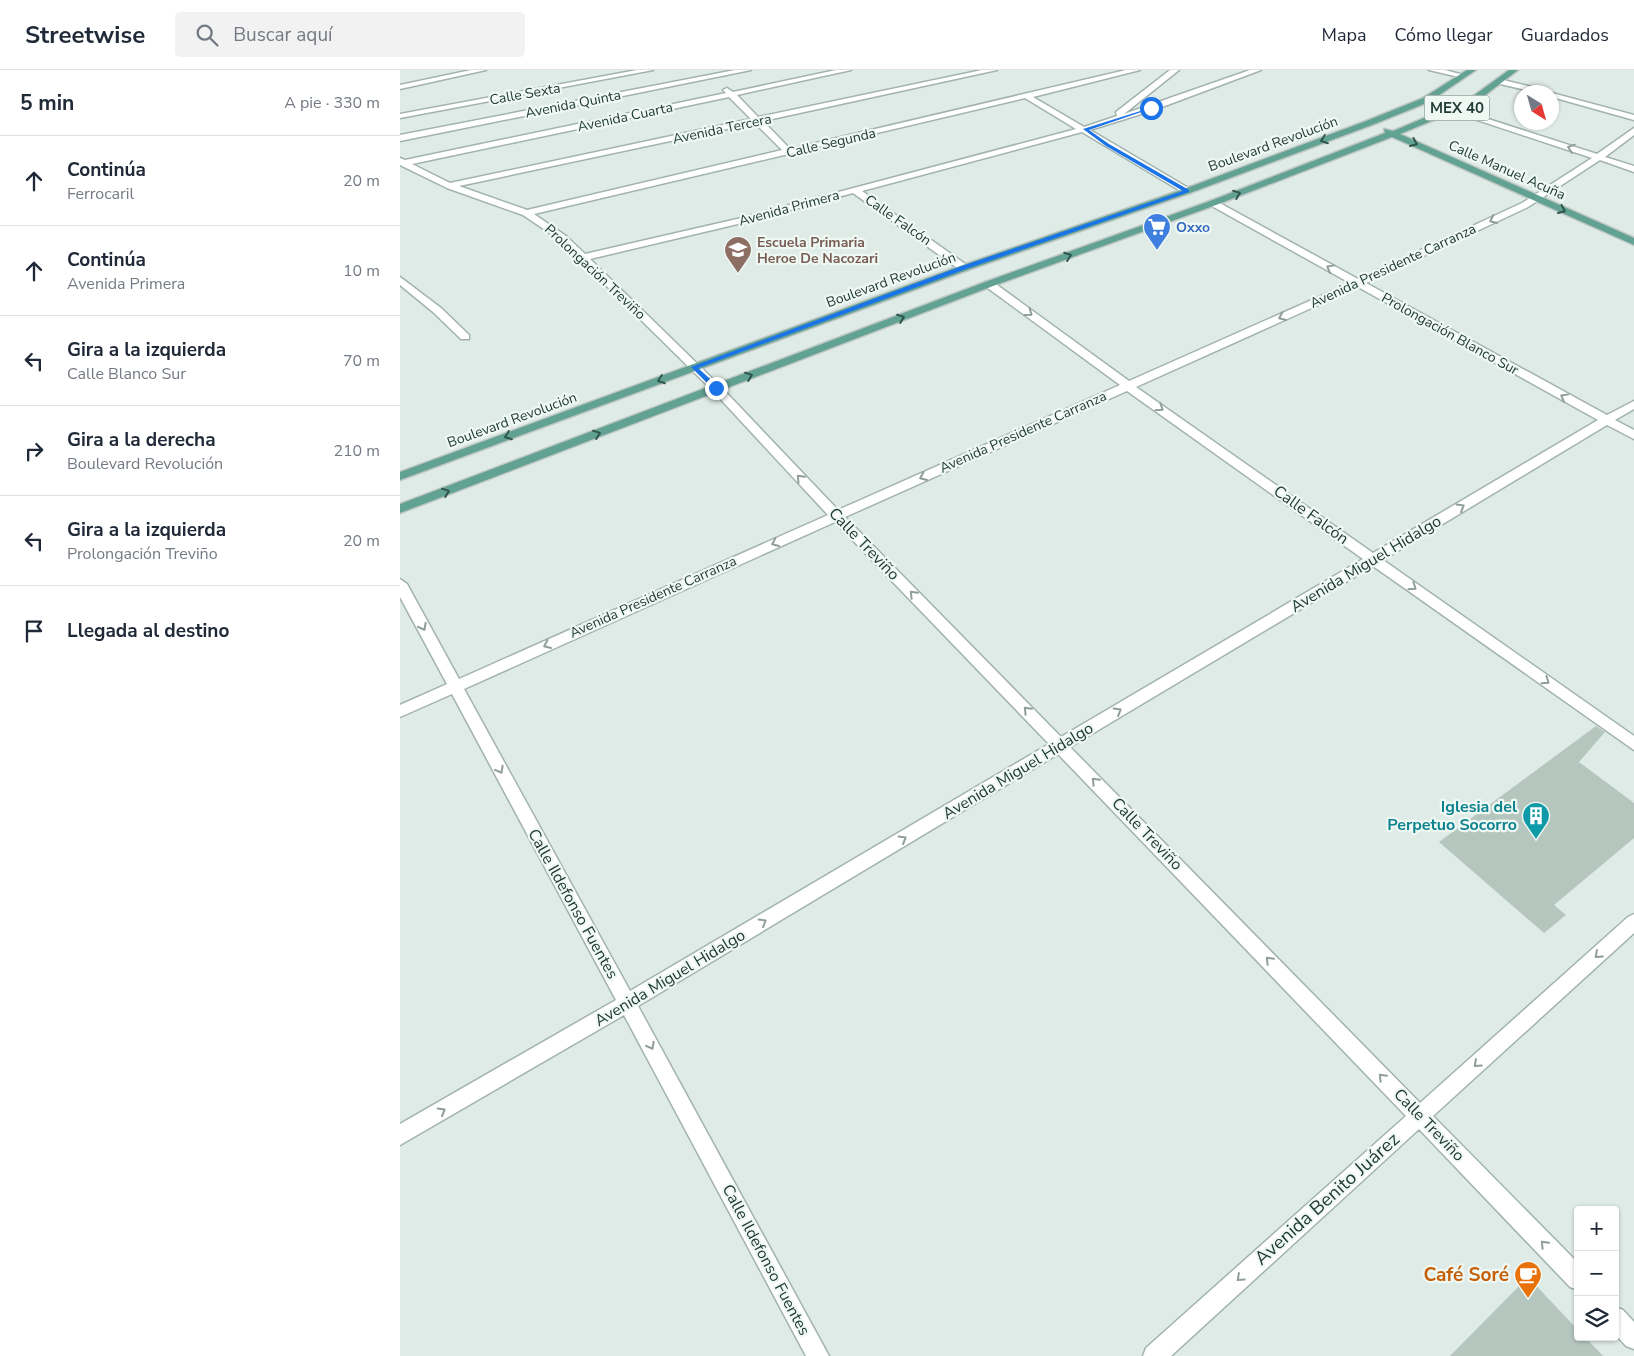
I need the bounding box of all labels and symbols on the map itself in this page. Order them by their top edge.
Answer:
street label: Calle Sexta [488,78,562,110]
street label: Avenida Quinta [524,85,622,123]
north arrow [1514,85,1559,130]
road number: MEX 40 [1424,96,1490,120]
route start [1140,97,1163,120]
street label: Avenida Cuarta [576,98,674,136]
street label: Avenida Tercera [671,109,773,149]
street label: Boulevard Revolución [1206,112,1340,176]
street label: Calle Segunda [784,123,878,163]
one-way arrow [1320,134,1328,144]
street label: Calle Manuel Acuña [1446,136,1568,204]
one-way arrow [1409,137,1418,148]
one-way arrow [1568,144,1576,154]
street label: Avenida Primera [737,185,841,231]
street label: Calle Falcón [861,190,935,250]
one-way arrow [1232,190,1241,200]
one-way arrow [1557,203,1566,214]
supermarket icon: Oxxo [1142,212,1172,251]
one-way arrow [1489,213,1498,224]
place label: Oxxo [1176,218,1210,237]
street label: Avenida Presidente Carranza [1307,219,1479,313]
street label: Prolongación Treviño [540,220,650,324]
place label: Escuela Primaria Heroe De Nacozari [757,233,878,268]
school or university icon: Escuela Primaria Heroe De Nacozari [723,235,753,274]
street label: Boulevard Revolución [824,248,958,312]
one-way arrow [1063,252,1072,262]
one-way arrow [1326,264,1335,274]
street label: Prolongación Blanco Sur [1378,288,1522,380]
one-way arrow [1023,307,1033,316]
one-way arrow [1278,311,1287,322]
one-way arrow [896,314,905,324]
one-way arrow [744,372,753,382]
one-way arrow [657,374,665,384]
route end [705,377,728,400]
street label: Avenida Presidente Carranza [936,386,1110,478]
street label: Boulevard Revolución [445,388,579,452]
one-way arrow [1561,393,1570,403]
one-way arrow [1154,402,1164,411]
one-way arrow [504,430,513,440]
one-way arrow [593,430,601,440]
one-way arrow [919,471,928,482]
one-way arrow [797,474,806,483]
street label: Calle Falcón [1269,480,1353,550]
one-way arrow [441,488,449,498]
street label: Calle Treviño [824,503,904,585]
one-way arrow [1455,504,1464,514]
street label: Avenida Miguel Hidalgo [1286,510,1446,618]
one-way arrow [771,537,780,548]
street label: Avenida Presidente Carranza [566,551,740,643]
one-way arrow [1408,581,1417,590]
one-way arrow [910,591,919,600]
one-way arrow [417,622,427,631]
one-way arrow [543,639,552,650]
one-way arrow [1540,676,1549,684]
one-way arrow [1024,707,1033,716]
one-way arrow [1112,708,1121,718]
street label: Avenida Miguel Hidalgo [938,717,1098,825]
one-way arrow [494,765,504,774]
one-way arrow [1092,777,1101,786]
street label: Calle Treviño [1107,793,1187,875]
place label: Iglesia del Perpetuo Socorro [1387,796,1517,836]
building icon: Iglesia del Perpetuo Socorro [1521,801,1551,840]
street label: Calle Ildefonso Fuentes [523,825,623,983]
one-way arrow [898,836,907,846]
one-way arrow [758,919,767,929]
street label: Avenida Miguel Hidalgo [590,924,750,1032]
one-way arrow [1594,949,1603,958]
one-way arrow [1266,957,1275,966]
one-way arrow [644,1041,654,1050]
one-way arrow [1474,1058,1483,1067]
one-way arrow [1379,1074,1388,1083]
street label: Calle Treviño [1389,1084,1469,1166]
one-way arrow [437,1107,446,1117]
street label: Avenida Benito Juárez [1249,1127,1405,1271]
street label: Calle Ildefonso Fuentes [717,1181,815,1339]
one-way arrow [1541,1241,1550,1250]
cafe icon: Café Soré [1513,1260,1543,1299]
place label: Café Soré [1423,1262,1509,1288]
one-way arrow [1237,1272,1246,1281]

